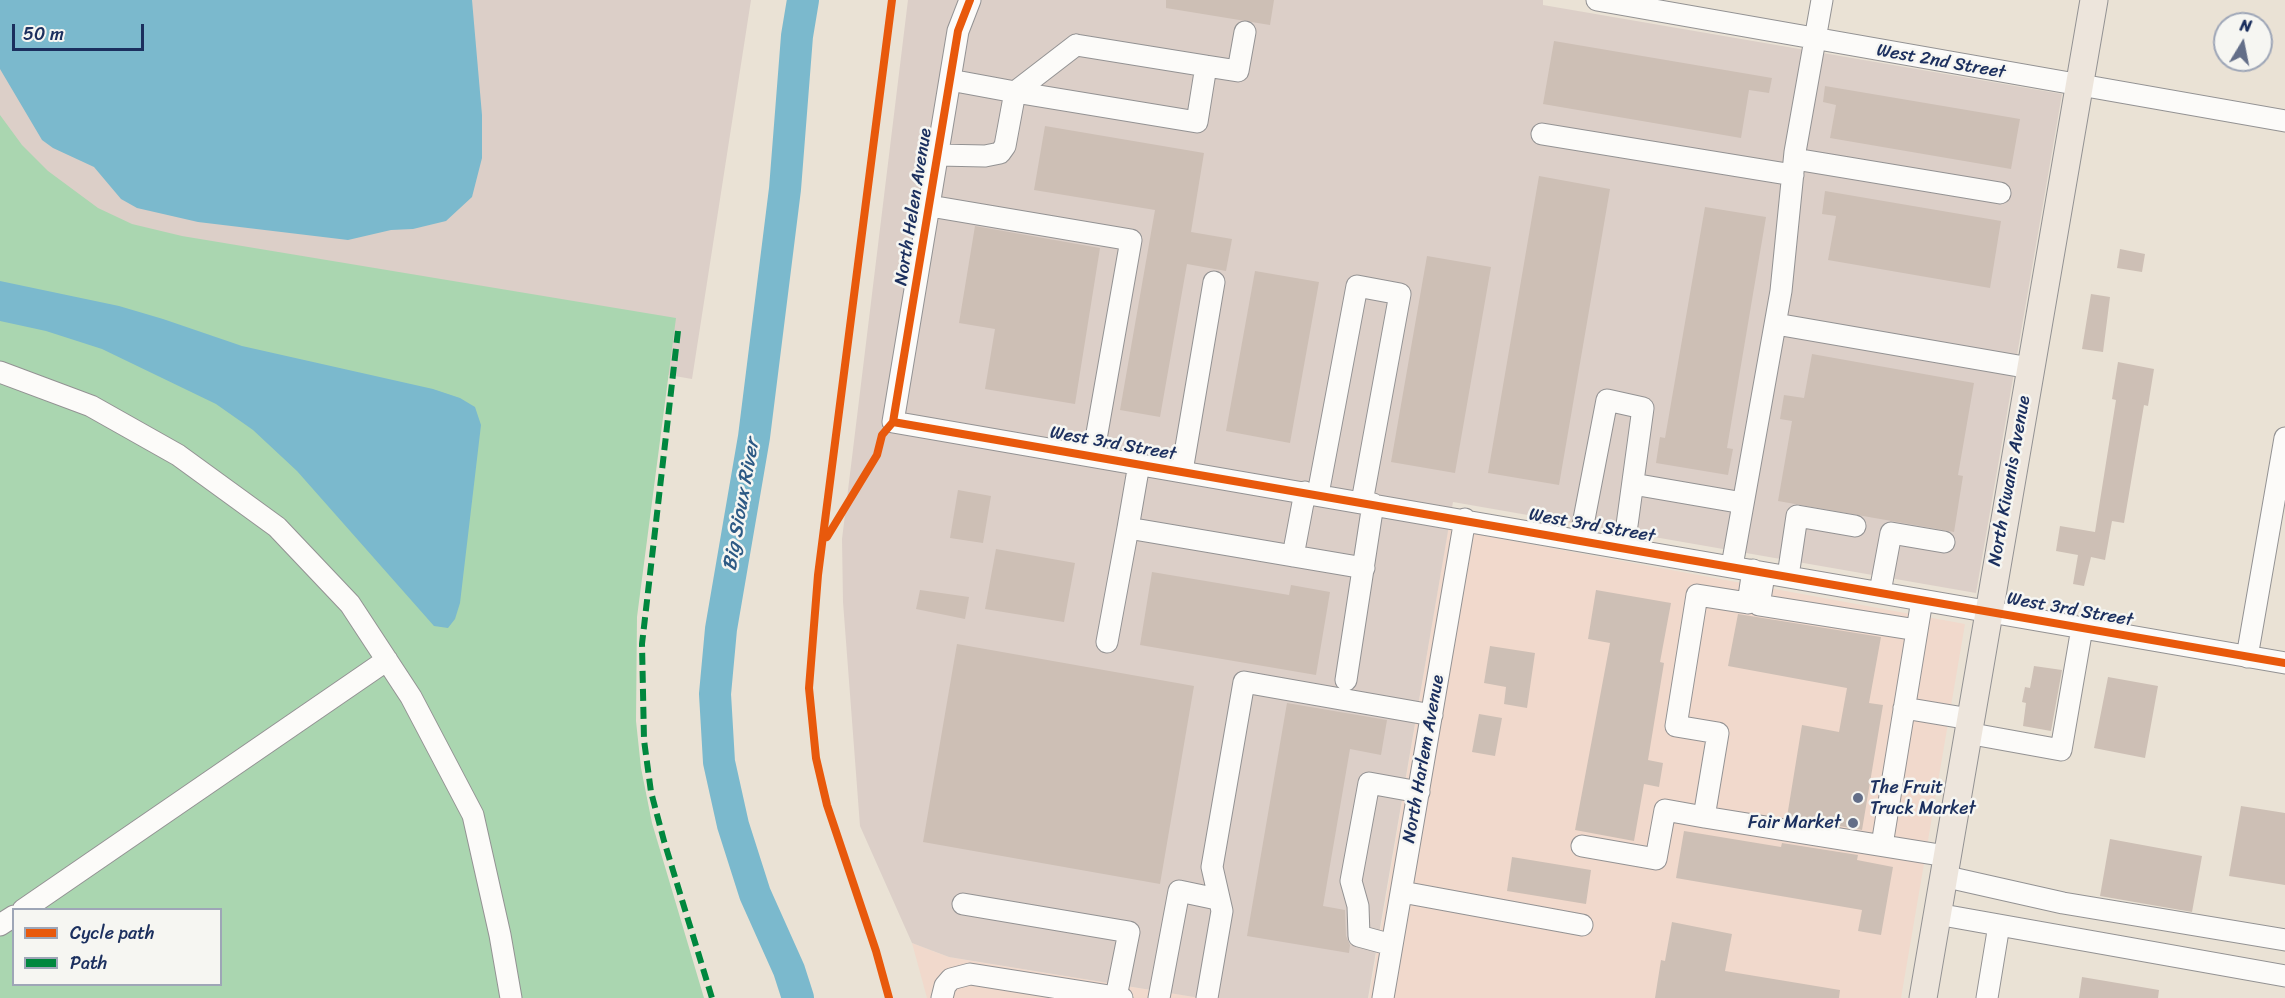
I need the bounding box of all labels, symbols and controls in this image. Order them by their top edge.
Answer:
text: N [2238,11,2254,41]
scale bar [15,12,147,50]
north arrow [2213,12,2273,72]
text: 50 m [23,18,64,50]
street label: West 2nd Street [1875,40,2007,84]
street label: North Helen Avenue [891,127,937,287]
street label: North Kiwanis Avenue [1984,394,2036,568]
street label: West 3rd Street [1048,422,1178,466]
water label: Big Sioux River [719,437,765,573]
street label: West 3rd Street [1527,504,1657,548]
street label: West 3rd Street [2005,588,2135,632]
street label: North Harlem Avenue [1399,673,1449,845]
place label: The Fruit Truck Market [1870,777,1976,820]
marker: The Fruit Truck Market [1851,791,1865,805]
place label: Fair Market [1748,812,1841,834]
marker: Fair Market [1846,816,1860,830]
legend [12,908,222,986]
text: Cycle path [70,917,154,949]
text: Path [70,947,107,979]

